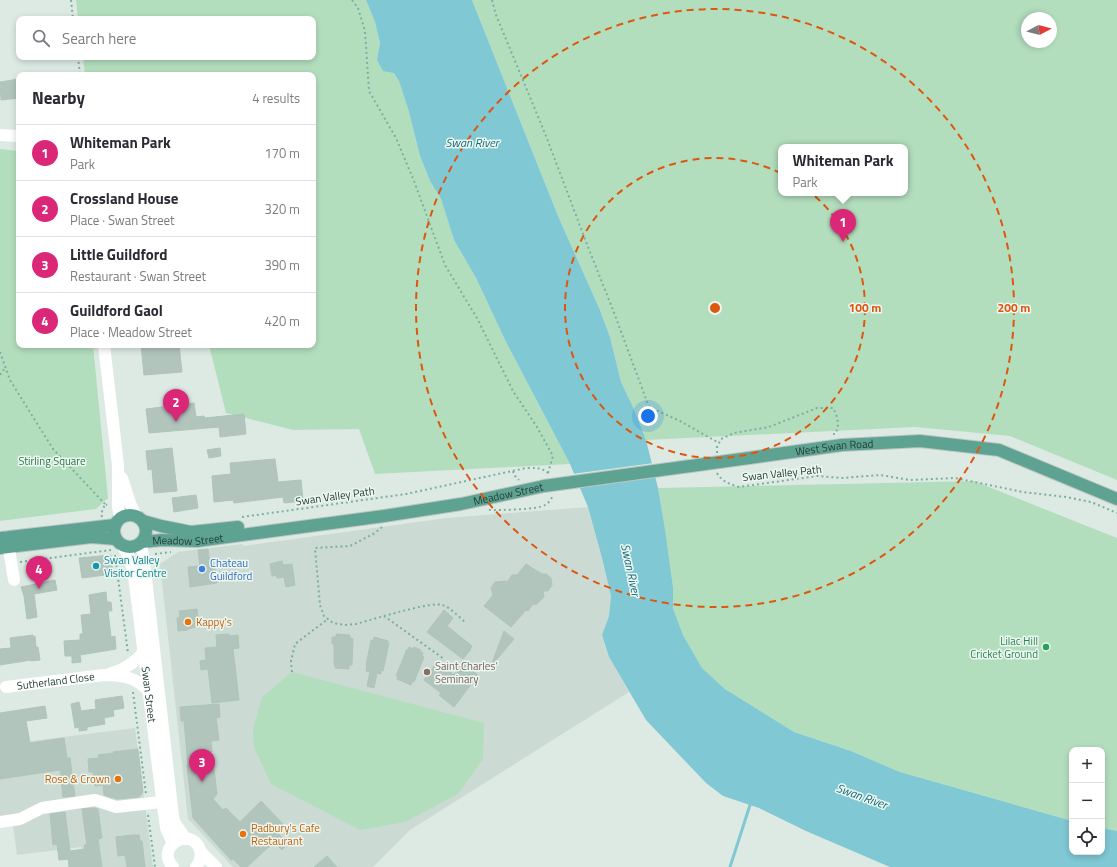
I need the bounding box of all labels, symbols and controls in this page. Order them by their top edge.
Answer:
north arrow [1021,12,1057,48]
search box [16,16,316,60]
icon: search [30,27,52,49]
text: Search here [62,27,136,50]
text: Nearby [32,85,85,111]
text: 4 results [252,88,300,108]
text: Whiteman Park [70,131,171,154]
water label: Swan River [445,133,501,152]
text: 1 [41,143,49,163]
text: 170 m [264,143,300,163]
popup [778,144,908,196]
text: Whiteman Park [793,149,893,172]
text: Park [70,154,95,174]
text: Park [793,172,817,192]
text: Crossland House [70,187,178,210]
text: 2 [41,199,49,219]
text: 320 m [264,199,300,219]
pin: 1 [830,209,856,242]
text: Place · Swan Street [70,210,175,230]
text: Little Guildford [70,243,168,266]
text: 3 [41,255,49,275]
text: 390 m [264,255,300,275]
text: Restaurant · Swan Street [70,266,206,286]
text: 100 m [849,298,881,317]
text: 200 m [998,298,1030,317]
text: Guildford Gaol [70,299,163,322]
centre of rings [708,301,722,315]
text: 4 [41,311,49,331]
text: 420 m [264,311,300,331]
text: Place · Meadow Street [70,322,192,342]
pin: 2 [163,389,189,422]
your location [638,406,658,426]
street label: West Swan Road [794,435,874,459]
park label: Stirling Square [18,453,86,469]
street label: Swan Valley Path [742,461,823,485]
street label: Meadow Street [472,478,545,509]
street label: Swan Valley Path [294,483,376,509]
street label: Meadow Street [152,530,224,549]
water label: Swan River [616,542,646,600]
place label: Swan Valley Visitor Centre [104,552,167,581]
place label: Chateau Guildford [210,555,252,584]
pin: 4 [26,556,52,589]
marker: Swan Valley Visitor Centre [91,561,101,571]
marker: Chateau Guildford [197,564,207,574]
place label: Kappy's [196,614,232,630]
marker: Kappy's [183,617,193,627]
place label: Lilac Hill Cricket Ground [970,633,1038,662]
marker: Lilac Hill Cricket Ground [1041,642,1051,652]
place label: Saint Charles’ Seminary [435,658,498,687]
street label: Swan Street [137,665,160,724]
marker: Saint Charles’ Seminary [422,667,432,677]
street label: Sutherland Close [16,668,96,694]
map controls [1069,747,1105,855]
button: + [1069,747,1105,783]
pin: 3 [189,749,215,782]
place label: Rose & Crown [45,771,110,787]
marker: Rose & Crown [113,774,123,784]
water label: Swan River [834,778,892,815]
button: − [1069,783,1105,819]
button: locate [1069,819,1105,855]
place label: Padbury's Cafe Restaurant [251,820,320,849]
marker: Padbury's Cafe Restaurant [238,829,248,839]

